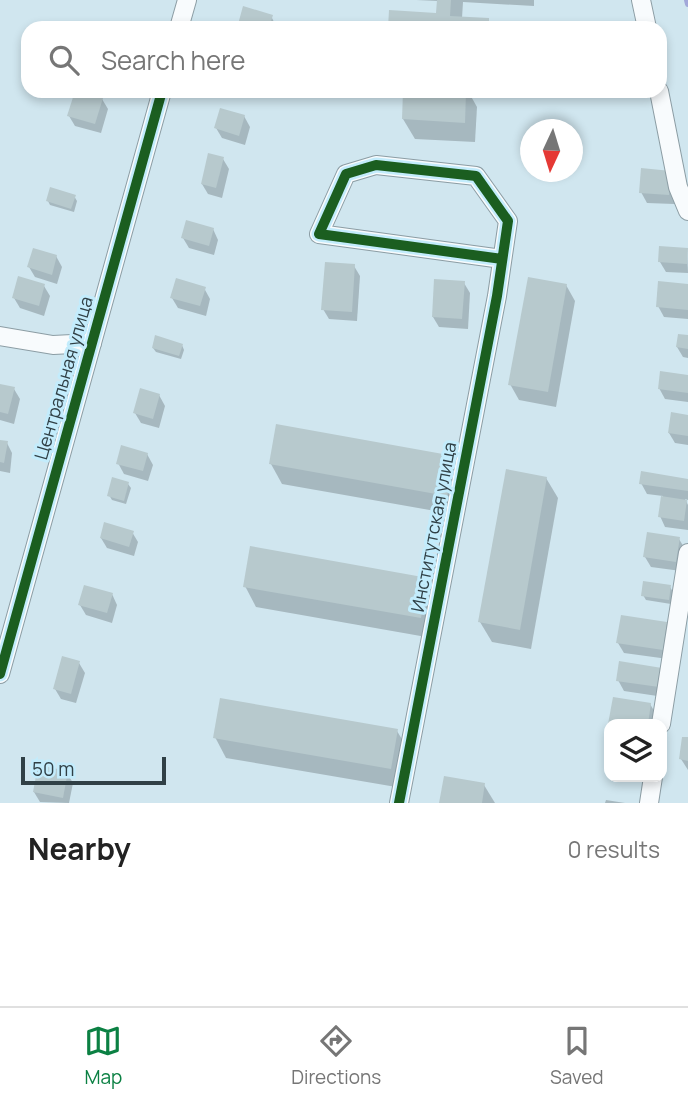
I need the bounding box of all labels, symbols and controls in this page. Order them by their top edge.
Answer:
search box [21,21,667,98]
icon: search [45,41,83,79]
text: Search here [101,42,246,78]
north arrow [520,119,583,182]
street label: Центральная улица [28,293,98,462]
street label: Институтская улица [405,440,461,614]
map controls [604,719,667,782]
button: layers [604,719,667,782]
scale bar [21,754,166,786]
text: 50 m [32,756,74,782]
text: Nearby [28,828,131,869]
text: 0 results [567,833,660,865]
tab: Map [84,1022,122,1090]
tab: Directions [291,1022,381,1090]
tab: Saved [550,1022,604,1090]

